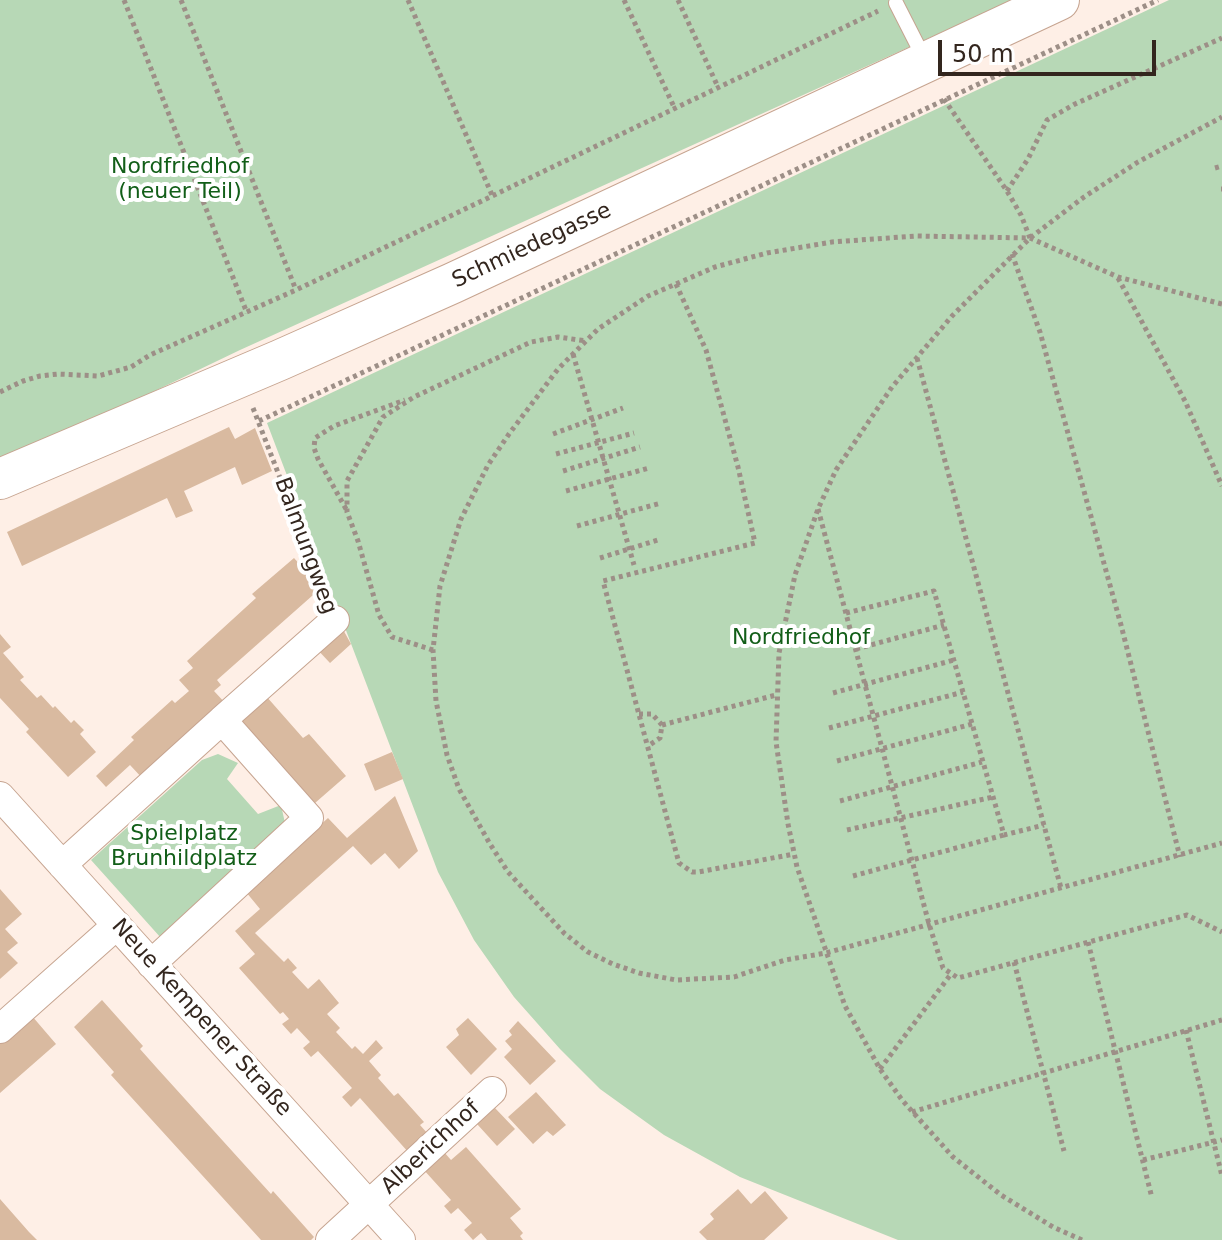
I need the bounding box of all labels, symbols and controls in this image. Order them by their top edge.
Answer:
scale bar [942,24,1160,74]
text: 50 m [952,40,1014,68]
park label: Nordfriedhof (neuer Teil) [111,154,249,206]
street label: Schmiedegasse [448,198,616,294]
street label: Balmungweg [268,474,342,618]
park label: Nordfriedhof [732,625,870,651]
park label: Spielplatz Brunhildplatz [111,821,257,872]
street label: Neue Kempener Straße [105,914,297,1122]
street label: Alberichhof [376,1096,486,1200]

